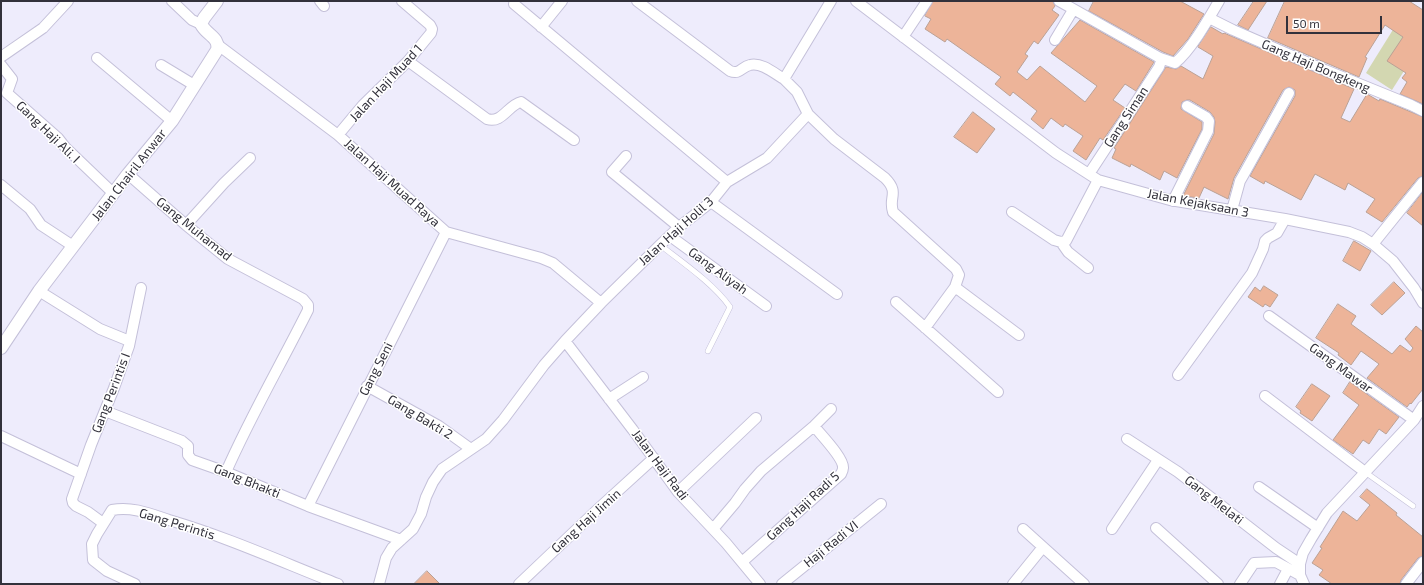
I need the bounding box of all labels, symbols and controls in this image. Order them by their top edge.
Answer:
scale bar [1288,8,1384,34]
text: 50 m [1293,16,1320,30]
street label: Gang Haji Bongkeng [1259,36,1373,96]
street label: Jalan Haji Muad 1 [346,41,426,125]
street label: Gang Siman [1101,84,1151,150]
street label: Gang Haji Ali. I [13,98,83,166]
street label: Jalan Chairil Anwar [88,126,170,224]
street label: Jalan Haji Muad Raya [341,136,443,230]
street label: Jalan Kejaksaan 3 [1146,186,1250,220]
street label: Jalan Haji Holil 3 [635,193,717,269]
street label: Gang Muhamad [153,194,235,264]
street label: Gang Aliyah [685,244,751,298]
street label: Gang Seni [356,340,396,398]
street label: Gang Mawar [1306,340,1376,396]
street label: Gang Perintis I [89,351,133,435]
street label: Gang Bakti 2 [385,391,455,443]
street label: Jalan Haji Radi [628,427,692,503]
street label: Gang Bhakti [211,461,283,501]
street label: Gang Haji Radi 5 [763,468,843,544]
street label: Gang Melati [1181,472,1247,528]
street label: Gang Haji Jimin [548,486,624,556]
street label: Gang Perintis [137,505,217,543]
street label: Haji Radi VI [801,517,861,571]

